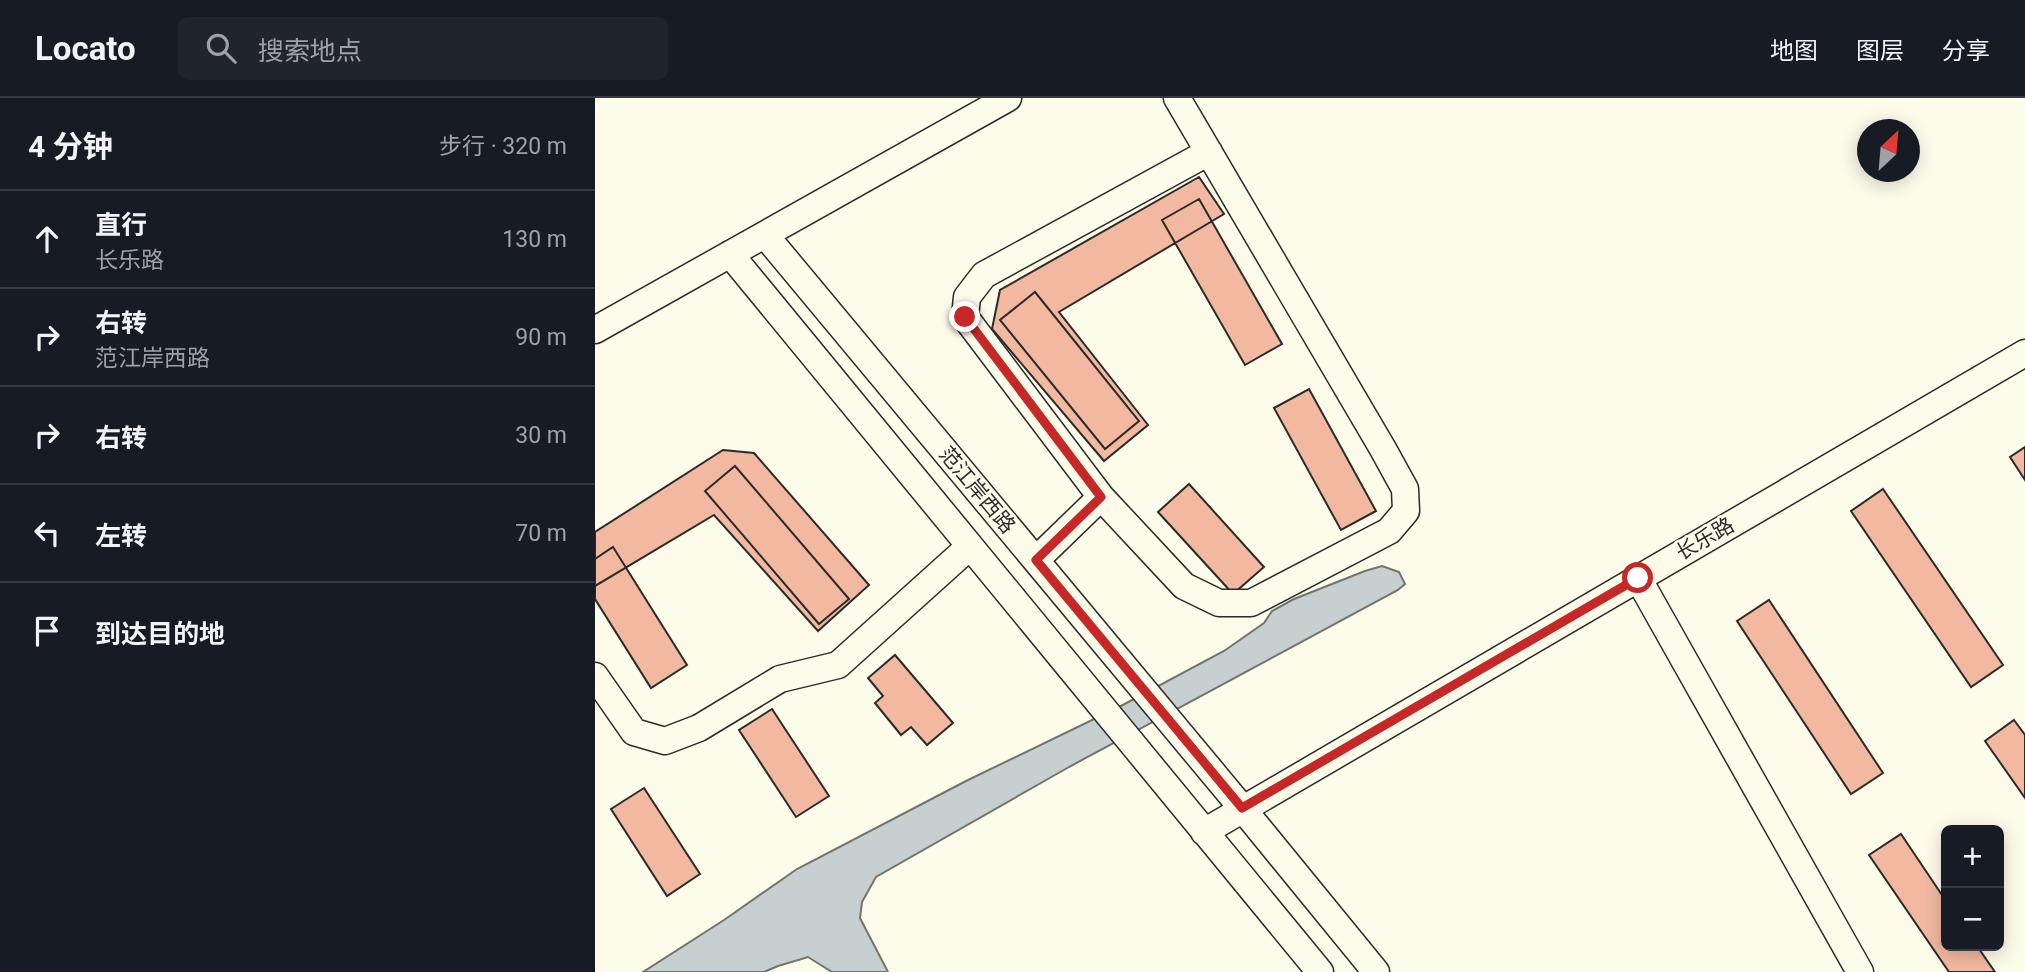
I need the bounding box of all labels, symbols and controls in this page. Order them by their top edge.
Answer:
search box [178,17,668,80]
text: Locato [35,29,136,68]
icon: search [202,29,240,67]
text: 搜索地点 [258,36,362,66]
text: 地图 [1770,37,1818,65]
text: 图层 [1856,37,1904,65]
text: 分享 [1942,37,1990,65]
north arrow [1857,119,1920,182]
text: 4 分钟 [28,129,113,164]
text: 步行 · 320 m [439,133,567,160]
text: 直行 [95,210,147,240]
icon: ahead [28,220,66,258]
text: 130 m [502,226,567,253]
text: 长乐路 [95,247,164,274]
route end [949,301,980,332]
text: 右转 [95,308,147,338]
icon: right [28,318,66,356]
text: 90 m [515,324,567,351]
text: 范江岸西路 [95,345,210,372]
icon: right [28,416,66,454]
text: 30 m [515,422,567,449]
text: 右转 [95,423,147,453]
street label: 范江岸西路 [934,442,1020,538]
street label: 长乐路 [1672,513,1738,565]
icon: left [28,514,66,552]
text: 70 m [515,520,567,547]
text: 左转 [95,521,147,551]
route start [1622,562,1653,593]
icon: arrive [28,612,66,650]
text: 到达目的地 [95,619,225,649]
map controls [1941,825,2004,951]
button: + [1941,825,2004,888]
button: − [1941,888,2004,951]

